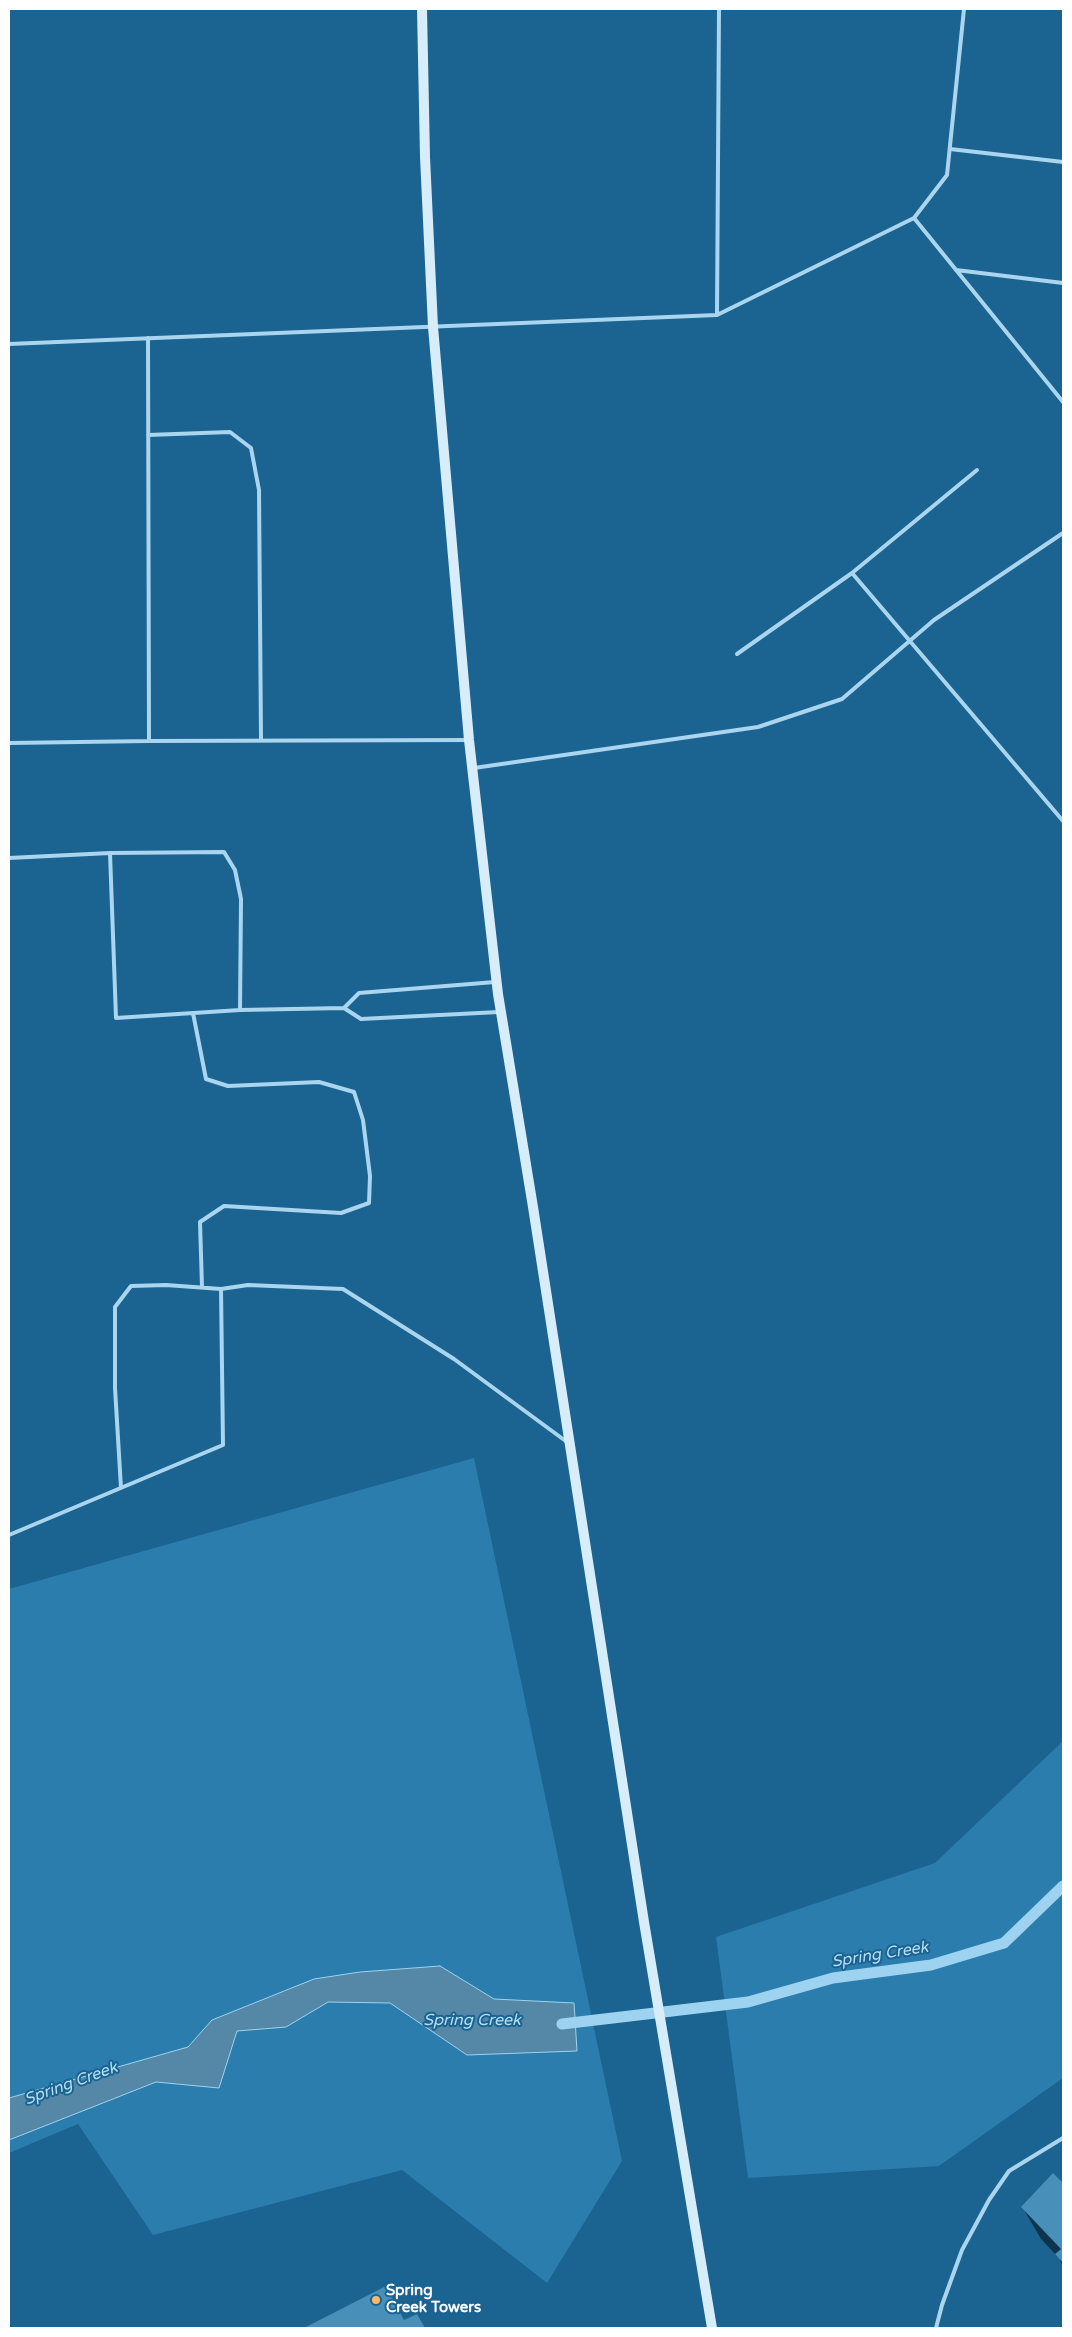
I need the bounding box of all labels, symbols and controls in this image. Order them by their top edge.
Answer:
water label: Spring Creek [830,1938,930,1972]
water label: Spring Creek [423,2011,521,2031]
water label: Spring Creek [22,2058,120,2110]
place label: Spring Creek Towers [386,2282,481,2317]
marker: Spring Creek Towers [370,2294,382,2306]

